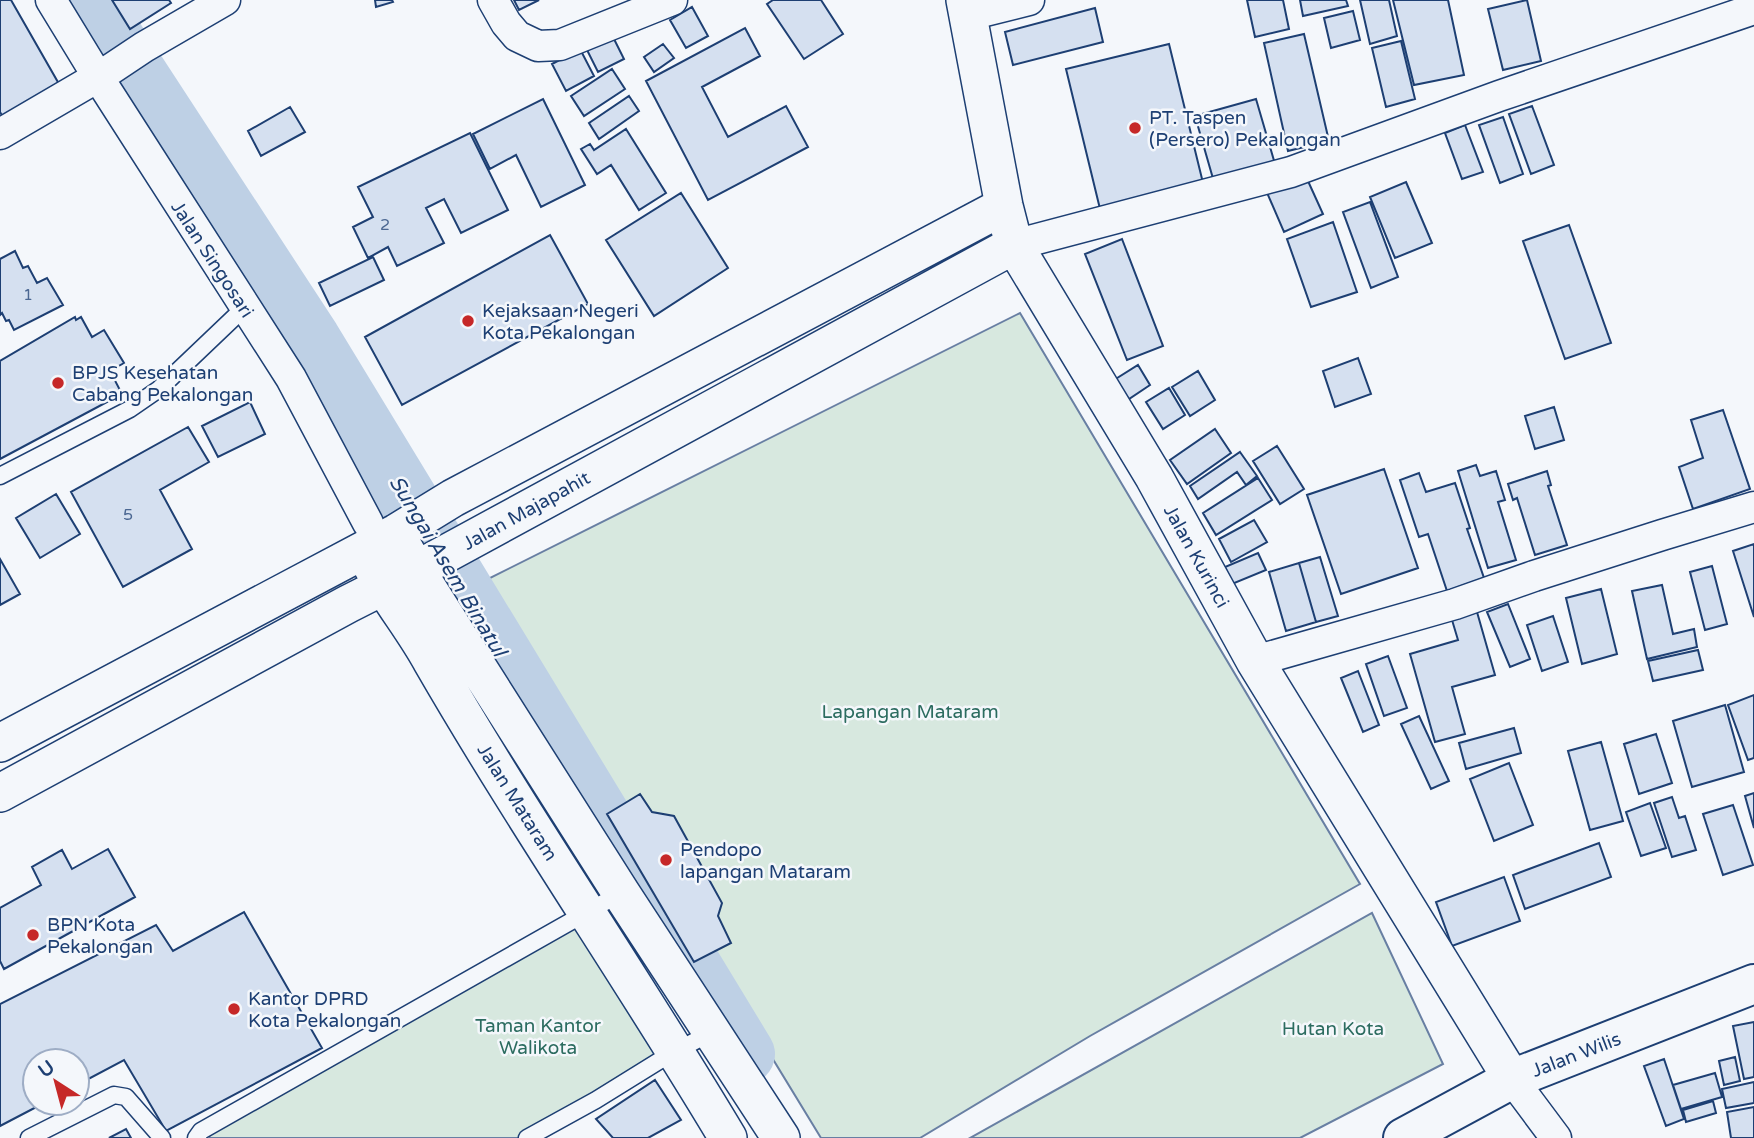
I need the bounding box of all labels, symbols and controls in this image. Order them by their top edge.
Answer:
place label: PT. Taspen (Persero) Pekalongan [1149,107,1341,151]
marker: PT. Taspen (Persero) Pekalongan [1127,120,1143,136]
street label: Jalan Singosari [166,197,258,322]
house number: 2 [380,215,390,235]
house number: 1 [23,285,33,305]
place label: Kejaksaan Negeri Kota Pekalongan [482,300,639,344]
marker: Kejaksaan Negeri Kota Pekalongan [460,313,476,329]
place label: BPJS Kesehatan Cabang Pekalongan [72,362,253,406]
marker: BPJS Kesehatan Cabang Pekalongan [50,375,66,391]
street label: Jalan Majapahit [459,467,594,555]
water label: Sungai Asem Binatul [384,471,513,664]
street label: Jalan Kurinci [1159,501,1233,612]
house number: 5 [123,505,133,525]
park label: Lapangan Mataram [821,701,999,723]
street label: Jalan Mataram [472,740,562,865]
place label: Pendopo lapangan Mataram [680,839,851,883]
marker: Pendopo lapangan Mataram [658,852,674,868]
place label: BPN Kota Pekalongan [47,914,153,958]
marker: BPN Kota Pekalongan [25,927,41,943]
place label: Kantor DPRD Kota Pekalongan [248,988,401,1032]
marker: Kantor DPRD Kota Pekalongan [226,1001,242,1017]
park label: Taman Kantor Walikota [475,1015,602,1059]
park label: Hutan Kota [1282,1018,1384,1040]
street label: Jalan Wilis [1529,1028,1624,1082]
north arrow [21,1047,91,1117]
text: U [34,1056,59,1082]

